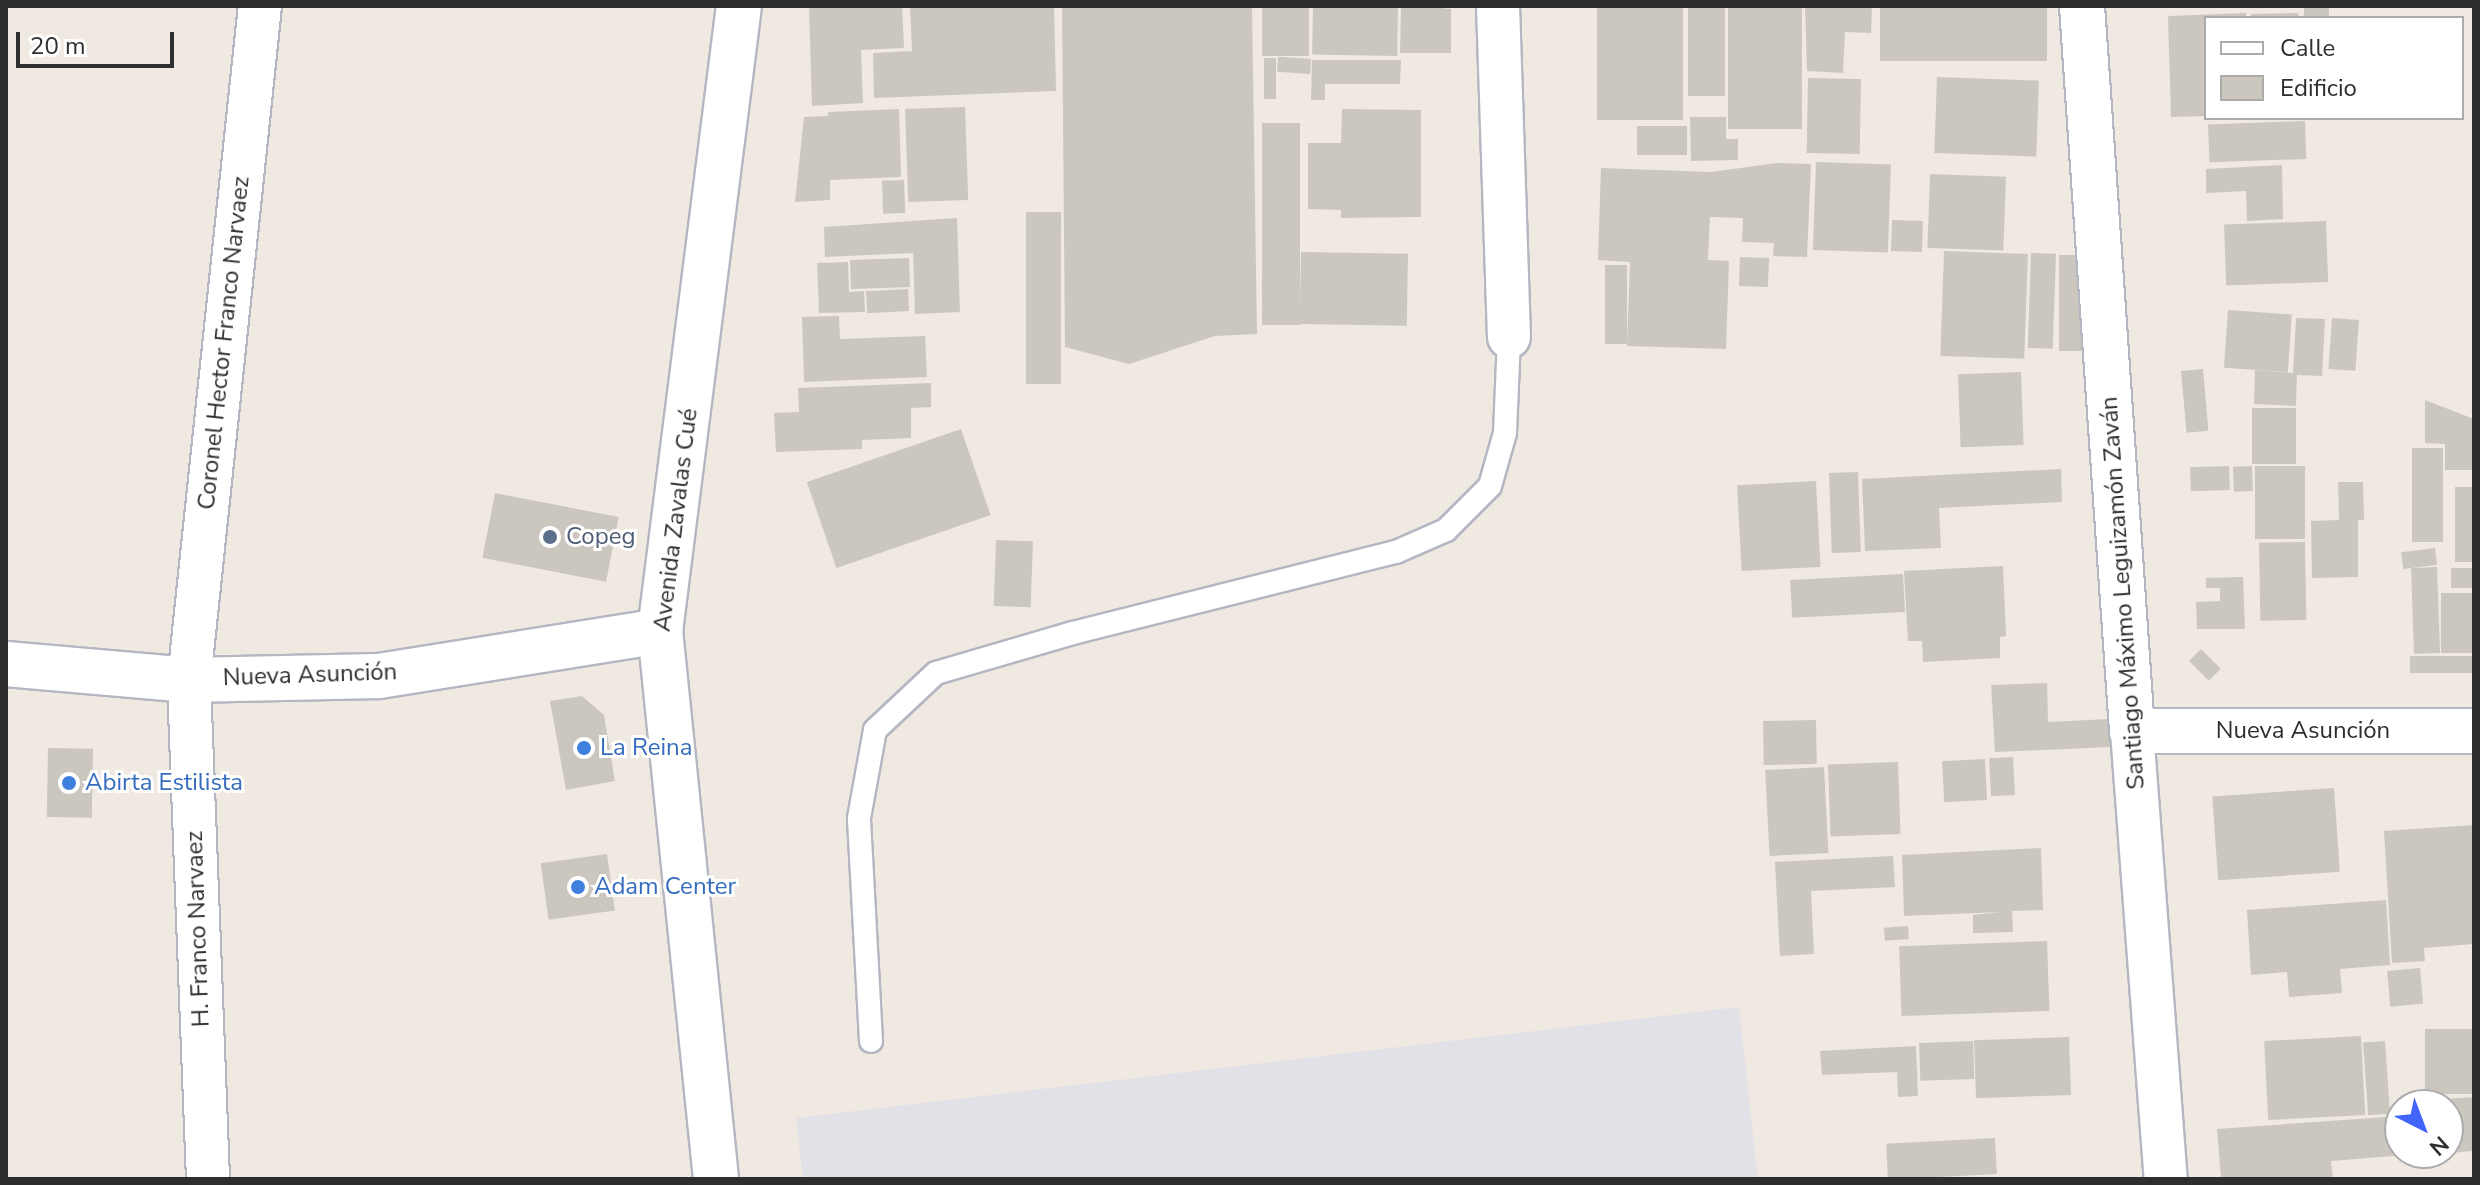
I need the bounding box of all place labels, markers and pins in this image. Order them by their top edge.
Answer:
place label: Copeg [566,523,635,551]
marker: Copeg [541,528,559,546]
place label: La Reina [600,734,692,762]
marker: La Reina [575,739,593,757]
place label: Abirta Estilista [85,769,243,797]
marker: Abirta Estilista [60,774,78,792]
place label: Adam Center [594,873,736,901]
marker: Adam Center [569,878,587,896]

